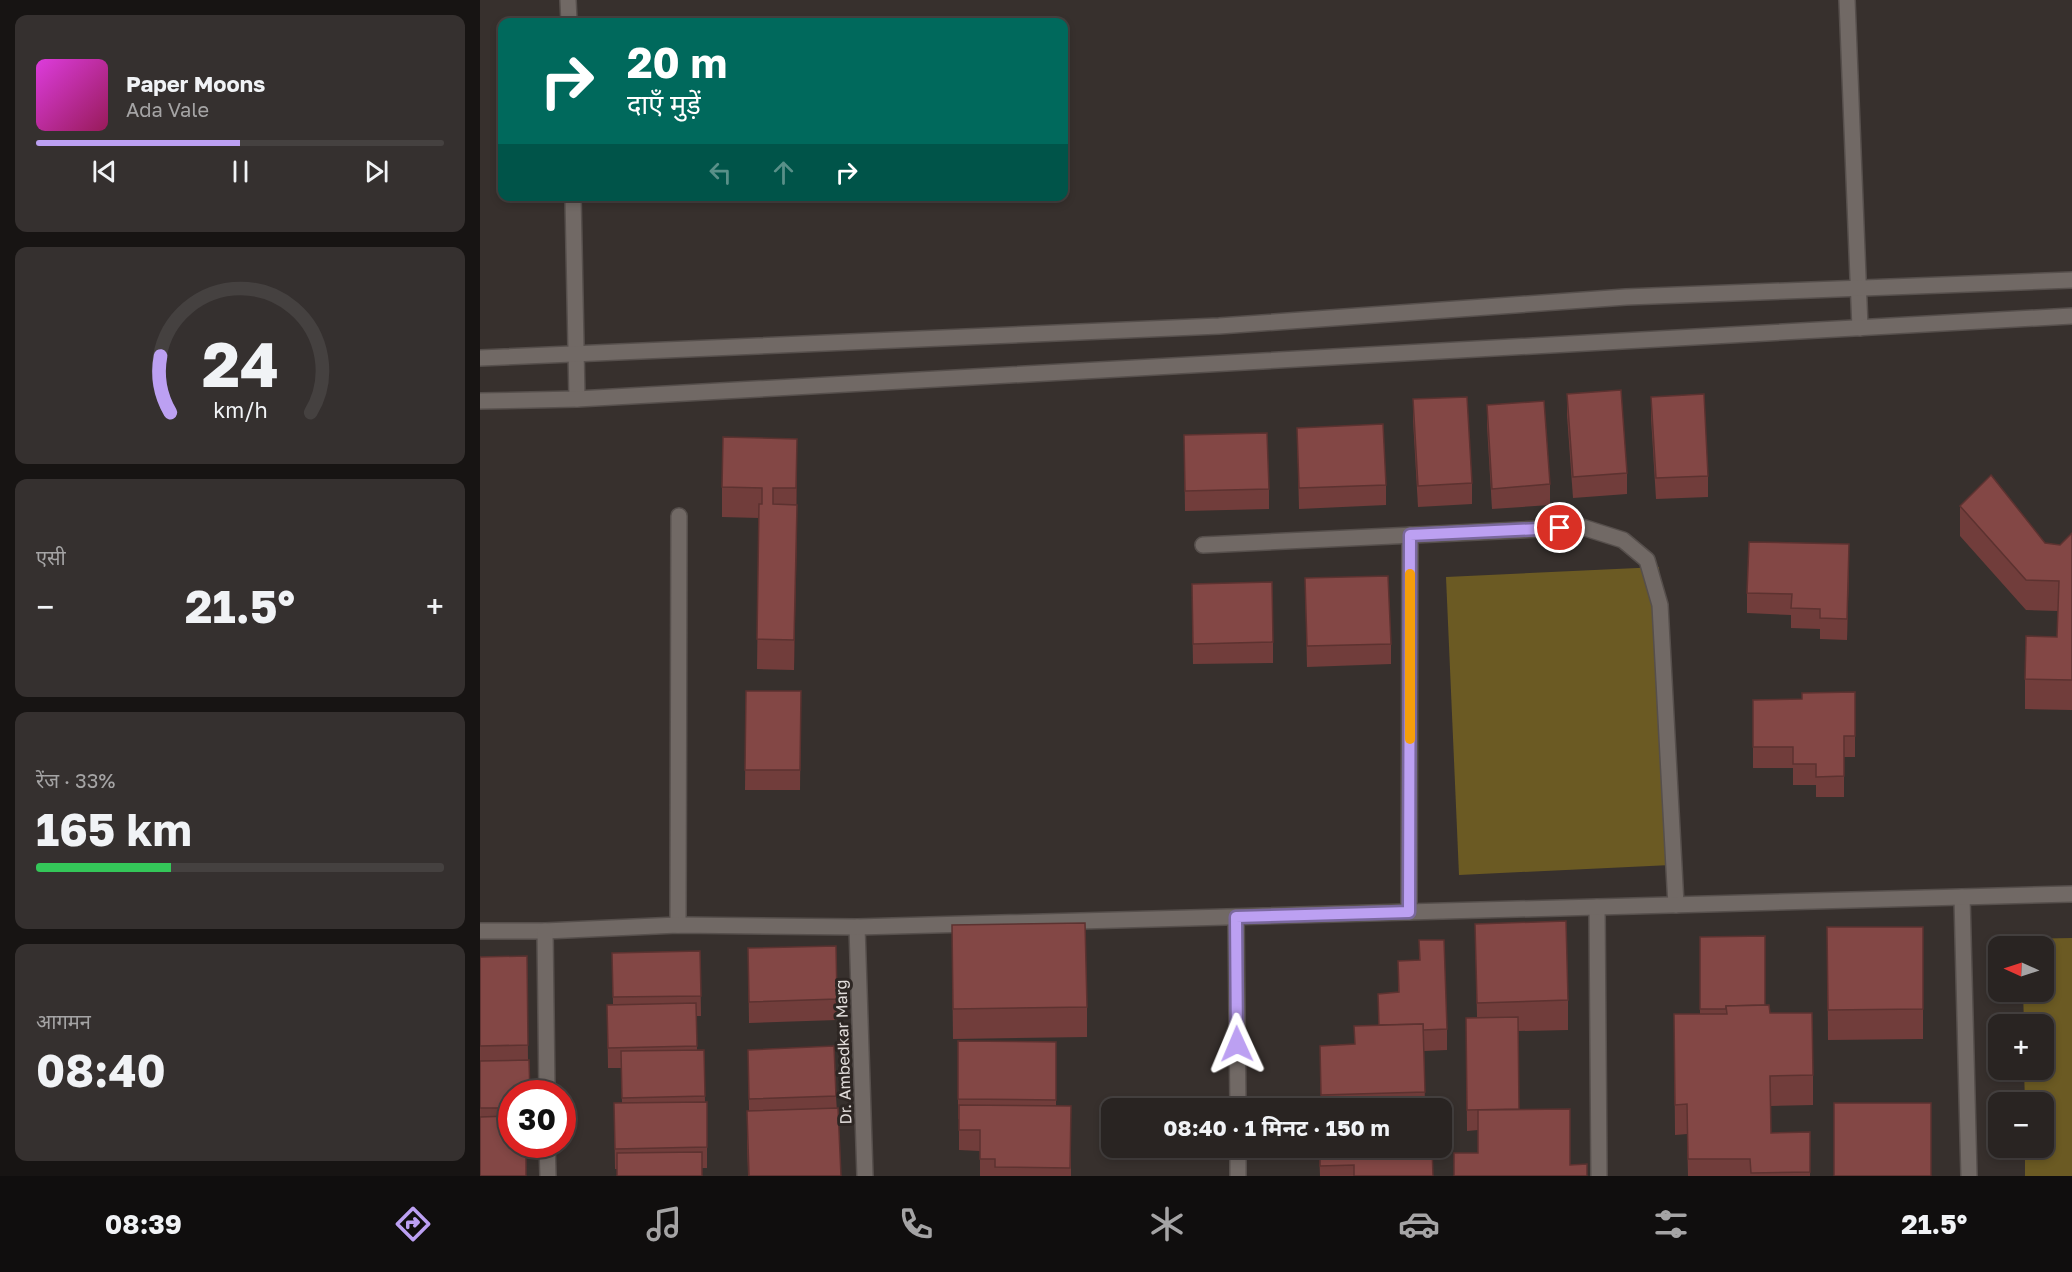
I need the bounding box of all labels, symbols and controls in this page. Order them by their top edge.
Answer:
text: 20 m [627,37,727,87]
icon: right [528,42,606,120]
text: Paper Moons [126,70,265,97]
text: दाएँ मुड़ें [627,88,701,120]
text: Ada Vale [126,97,209,121]
icon: previous [88,155,121,188]
icon: pause [224,155,257,188]
icon: next [360,155,393,188]
icon: left [704,156,737,189]
icon: ahead [767,156,800,189]
icon: right [830,156,863,189]
text: 24 [201,326,279,401]
text: km/h [213,397,267,423]
pin [1534,502,1585,553]
icon: arrive [1543,511,1576,544]
text: एसी [36,545,66,569]
text: 21.5° [185,579,295,633]
text: − [36,587,54,626]
text: + [426,587,444,626]
text: रेंज · 33% [36,768,115,792]
text: 165 km [36,802,192,856]
north arrow [1988,936,2054,1002]
map controls [1988,936,2054,1158]
street label: Dr. Ambedkar Marg [830,979,856,1125]
text: आगमन [36,1009,91,1033]
position arrow [1205,1012,1269,1076]
button: + [1988,1014,2054,1080]
text: 08:40 [36,1043,166,1097]
speed limit sign: 30 [498,1080,576,1158]
button: − [1988,1092,2054,1158]
text: 08:40 · 1 मिनट · 150 m [1163,1114,1390,1141]
icon: directions [392,1203,434,1245]
icon: music [643,1203,685,1245]
icon: phone [895,1203,937,1245]
icon: climate [1146,1203,1188,1245]
icon: car [1398,1203,1440,1245]
icon: filters [1650,1203,1692,1245]
text: 08:39 [105,1208,182,1240]
text: 21.5° [1901,1208,1967,1240]

